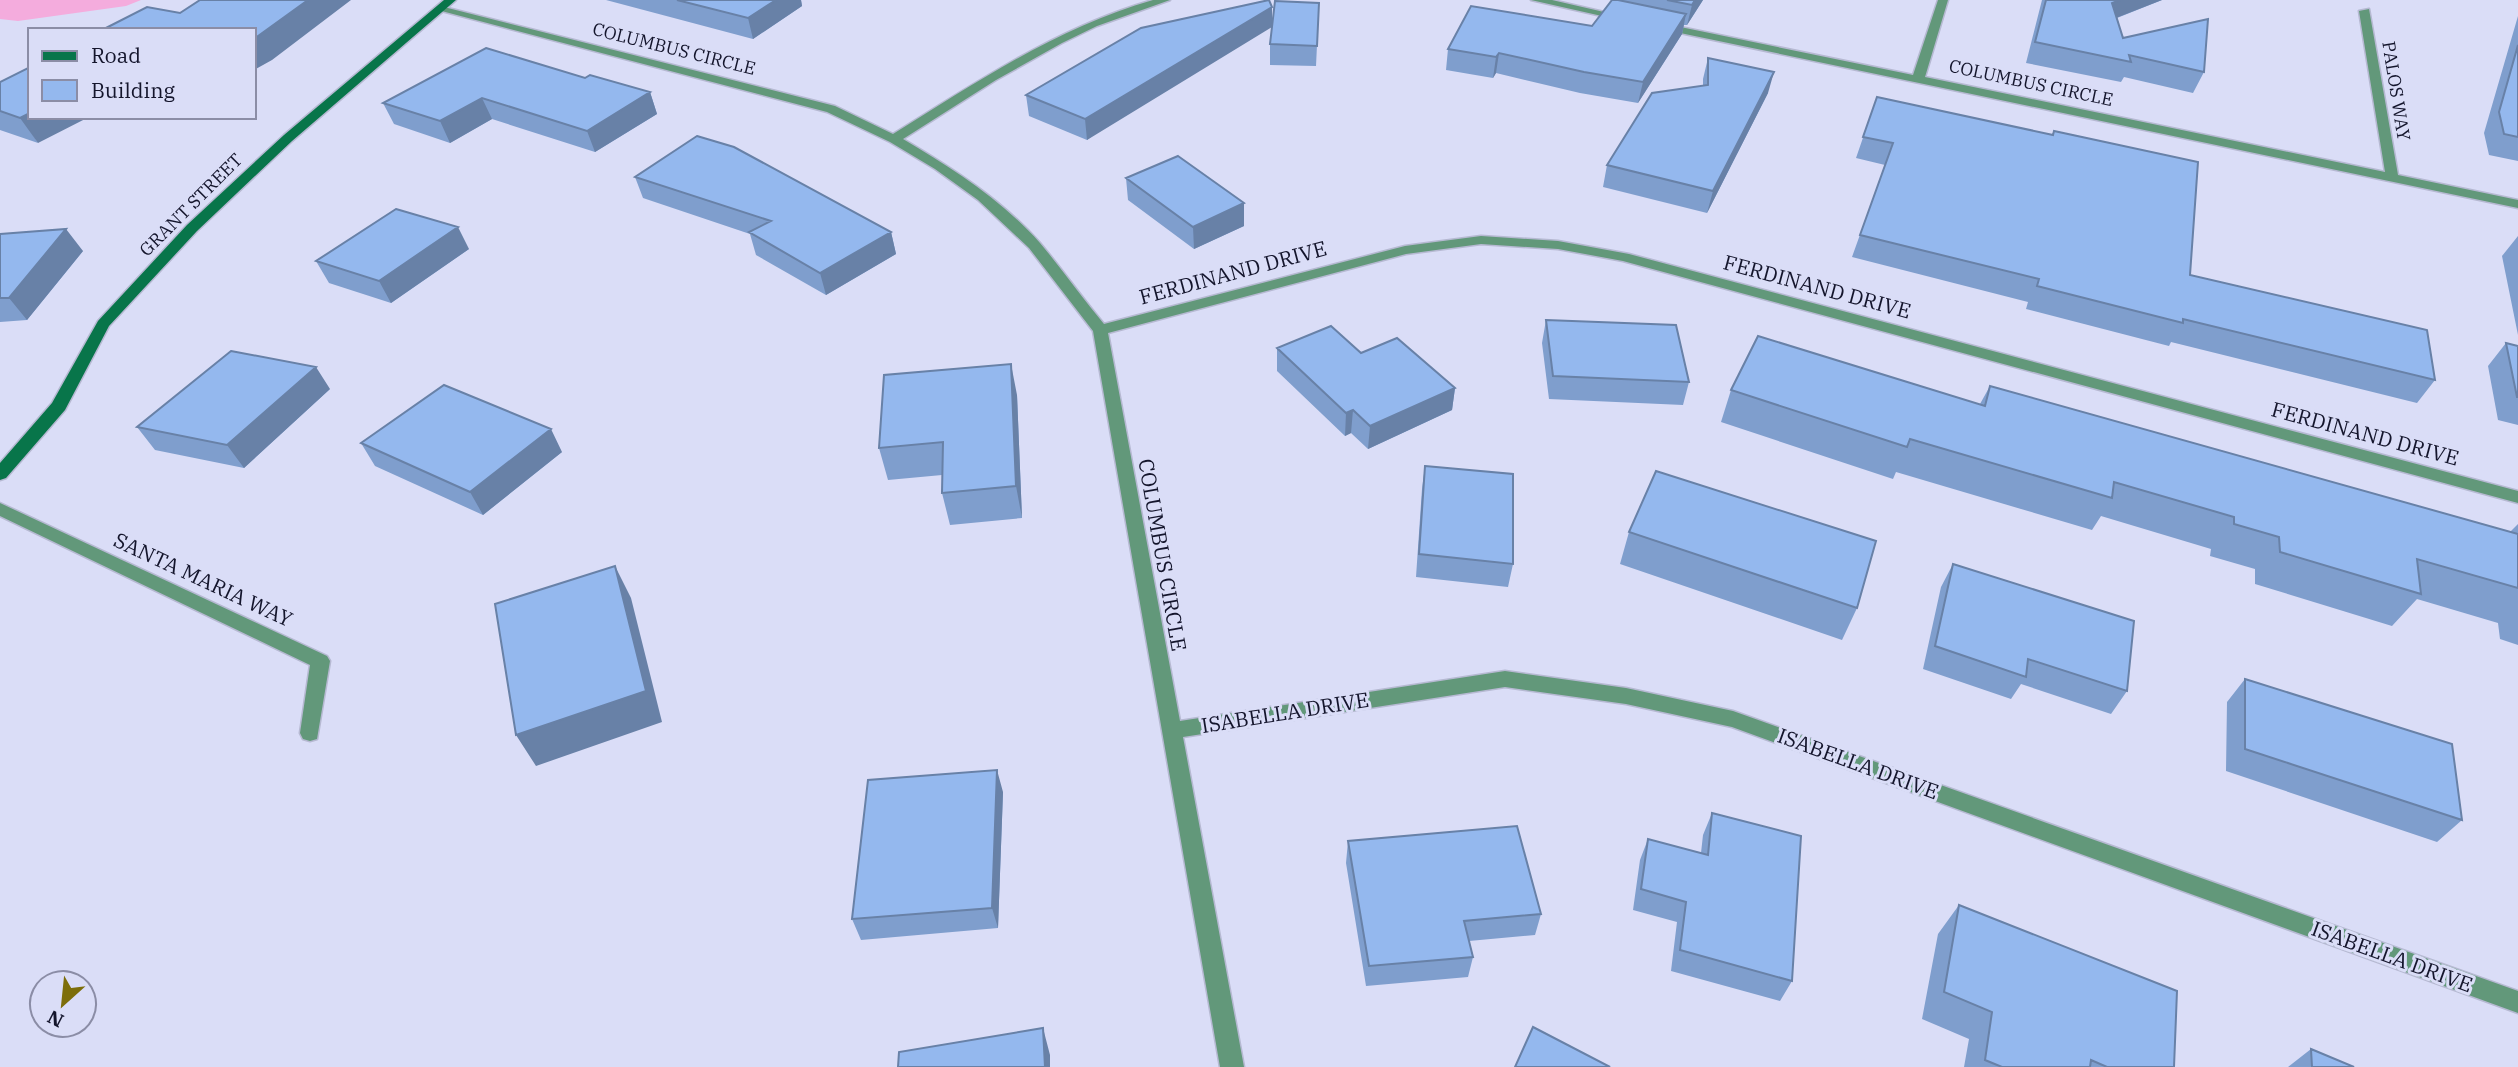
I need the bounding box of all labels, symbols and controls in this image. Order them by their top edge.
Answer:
street label: COLUMBUS CIRCLE [590,17,758,80]
legend [28,28,256,119]
street label: PALOS WAY [2377,40,2416,143]
text: Road [91,41,141,69]
street label: COLUMBUS CIRCLE [1947,54,2115,111]
text: Building [91,76,176,104]
street label: GRANT STREET [134,148,247,261]
street label: FERDINAND DRIVE [1136,234,1330,311]
street label: FERDINAND DRIVE [1720,248,1914,325]
street label: FERDINAND DRIVE [2268,395,2462,472]
street label: COLUMBUS CIRCLE [1132,456,1194,653]
street label: SANTA MARIA WAY [109,525,297,633]
street label: ISABELLA DRIVE [1199,685,1371,739]
street label: ISABELLA DRIVE [1774,721,1943,805]
street label: ISABELLA DRIVE [2308,914,2477,998]
north arrow [28,969,98,1039]
text: N [43,1005,67,1033]

